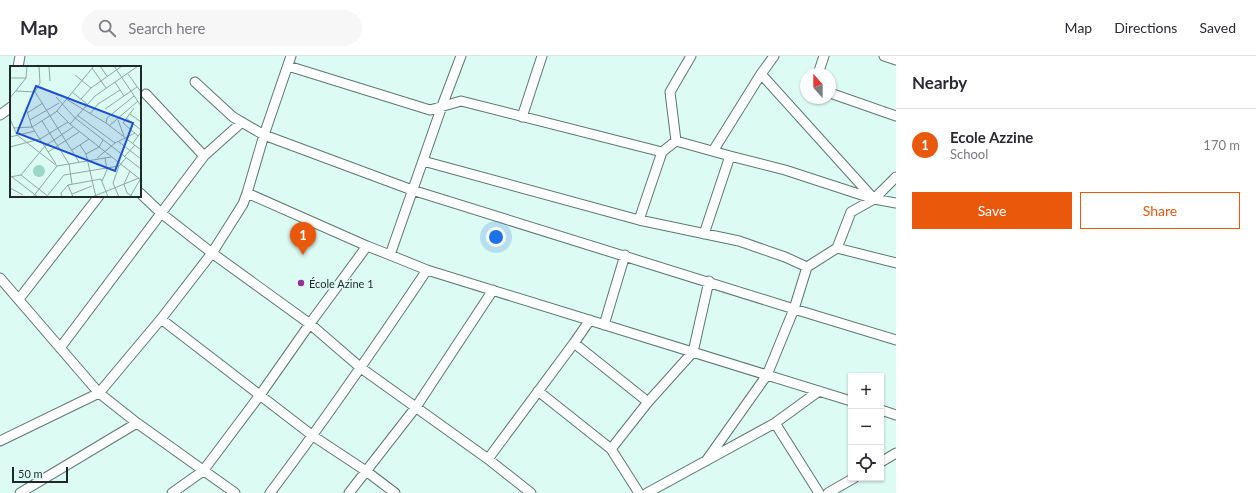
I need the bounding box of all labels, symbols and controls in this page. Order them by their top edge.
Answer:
search box [82,10,362,46]
text: Map [20,16,58,39]
icon: search [96,17,118,39]
text: Search here [128,19,206,37]
text: Map [1065,19,1092,36]
text: Directions [1114,19,1177,36]
text: Saved [1199,19,1236,36]
inset map [10,66,141,197]
north arrow [800,68,836,104]
text: Nearby [912,72,967,93]
text: Ecole Azzine [950,128,1033,146]
text: 1 [921,137,929,153]
text: 170 m [1203,137,1240,153]
text: School [950,146,988,162]
button: Save [912,192,1072,229]
button: Share [1080,192,1240,229]
pin: 1 [290,222,316,255]
your location [486,227,506,247]
place label: École Azine 1 [309,277,374,290]
marker: École Azine 1 [296,278,306,288]
map controls [848,373,884,481]
button: + [848,373,884,409]
button: − [848,409,884,445]
button: locate [848,445,884,481]
scale bar [12,465,68,484]
text: 50 m [18,467,43,480]

